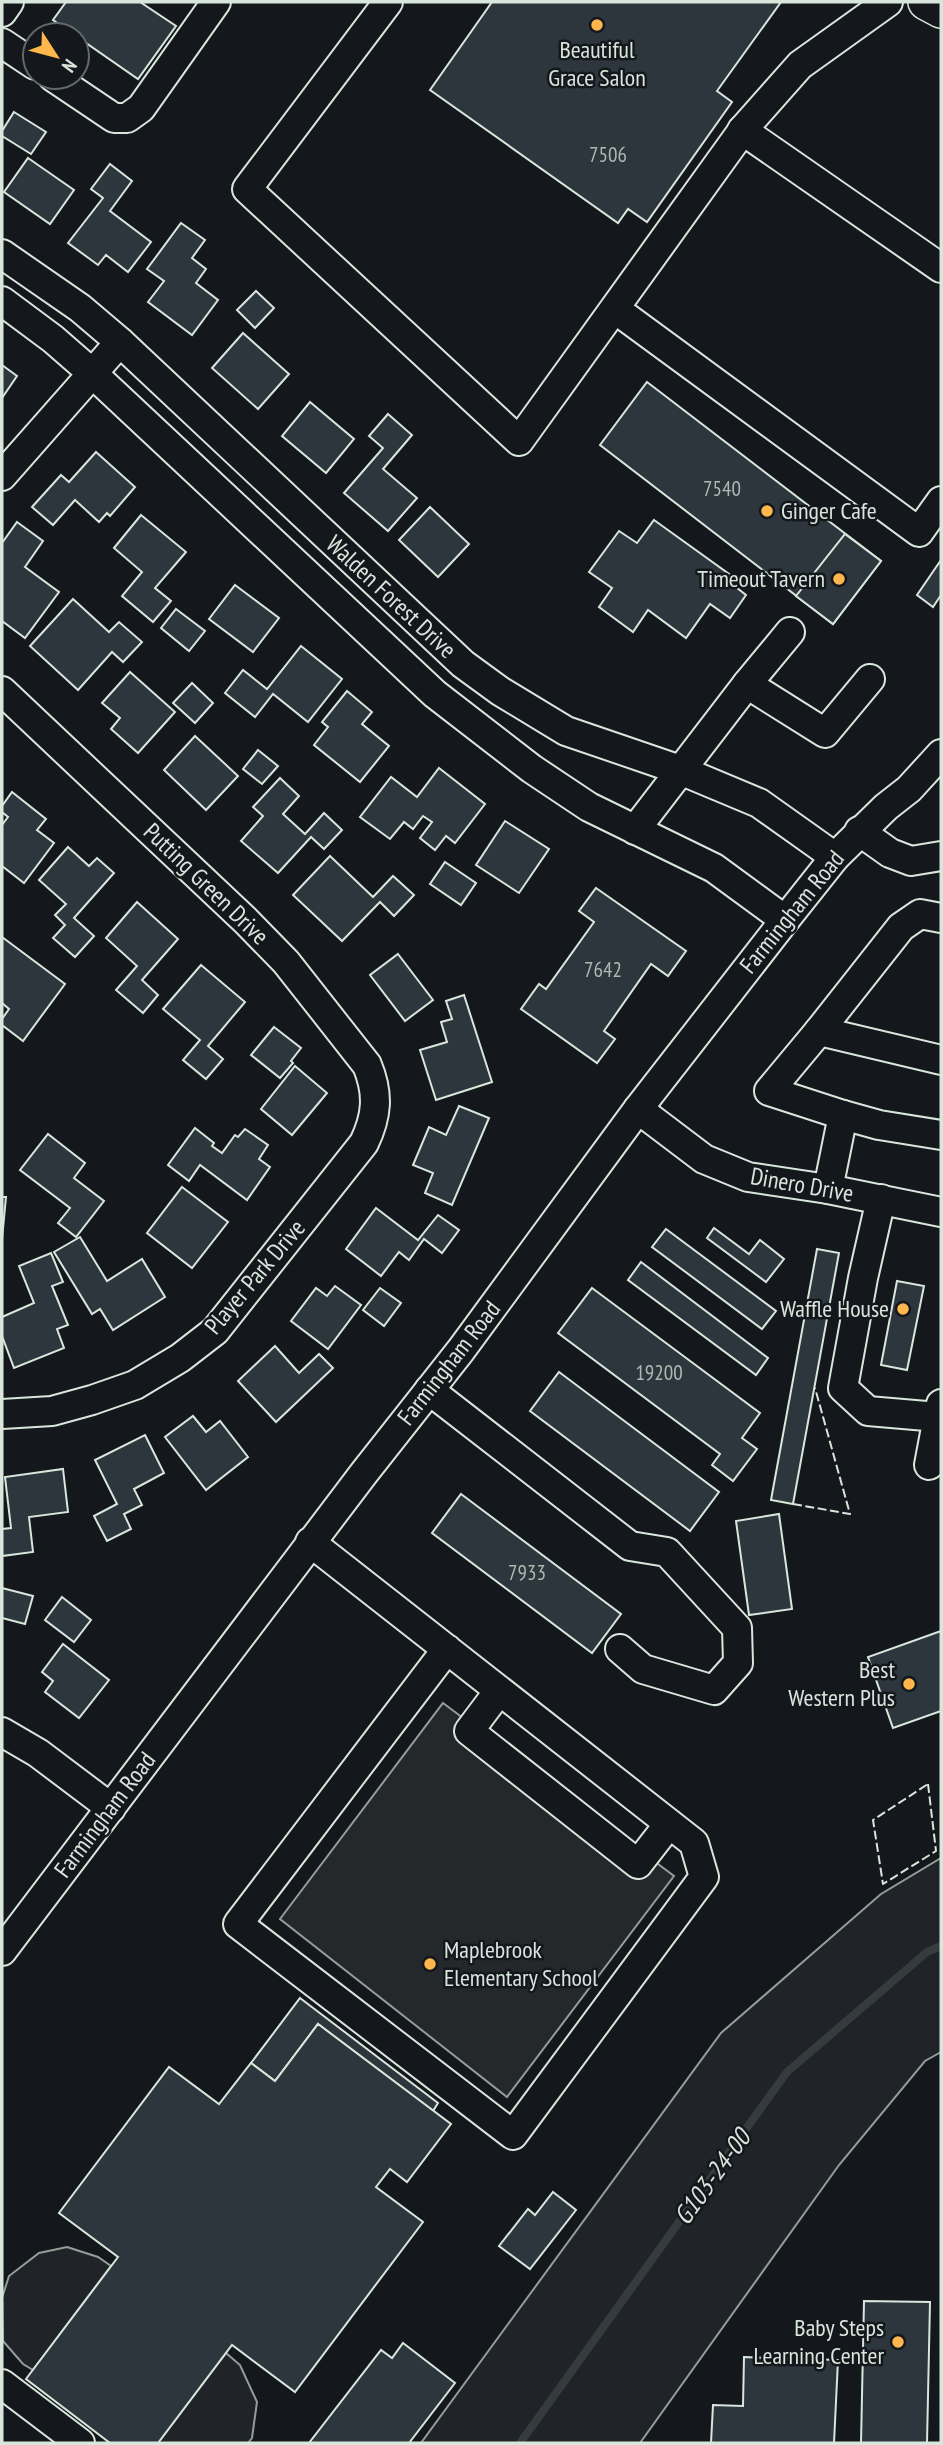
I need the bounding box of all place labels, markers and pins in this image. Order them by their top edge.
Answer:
marker: Beautiful Grace Salon [589,17,605,33]
place label: Beautiful Grace Salon [548,34,646,93]
place label: Ginger Cafe [781,495,877,526]
marker: Ginger Cafe [759,503,775,519]
place label: Timeout Tavern [697,563,825,594]
marker: Timeout Tavern [831,571,847,587]
place label: Waffle House [780,1293,889,1324]
marker: Waffle House [895,1301,911,1317]
place label: Best Western Plus [788,1654,895,1713]
marker: Best Western Plus [901,1676,917,1692]
place label: Maplebrook Elementary School [444,1934,598,1993]
marker: Maplebrook Elementary School [422,1956,438,1972]
place label: Baby Steps Learning Center [754,2312,884,2371]
marker: Baby Steps Learning Center [890,2334,906,2350]

